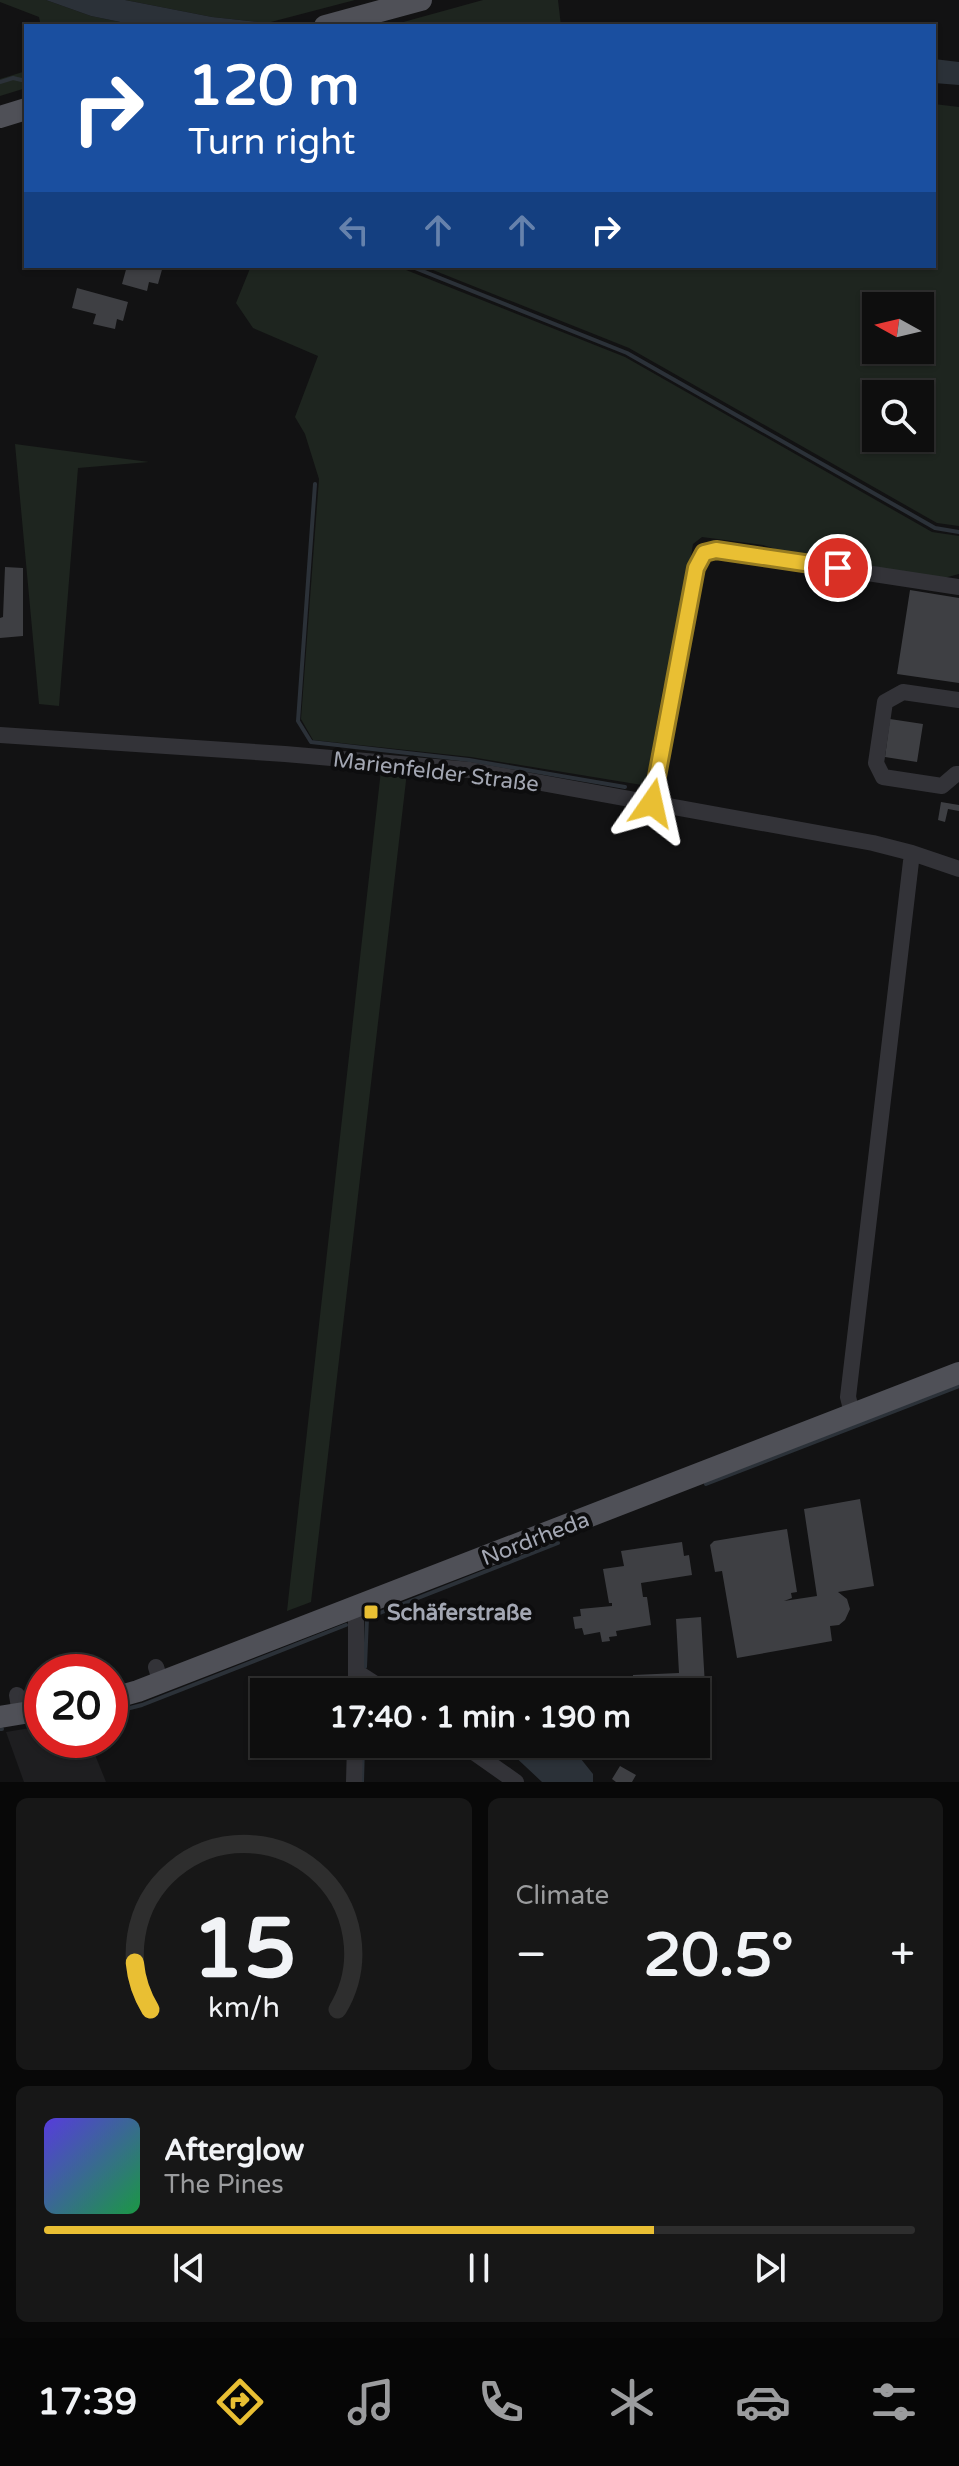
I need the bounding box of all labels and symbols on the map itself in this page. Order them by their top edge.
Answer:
north arrow [862,292,934,364]
pin [804,534,872,602]
street label: Marienfelder Straße [331,746,540,798]
position arrow [610,761,694,845]
street label: Nordrheda [478,1507,593,1571]
place label: Schäferstraße [387,1600,532,1626]
marker: Schäferstraße [362,1603,380,1621]
speed limit sign: 20 [24,1654,128,1758]

